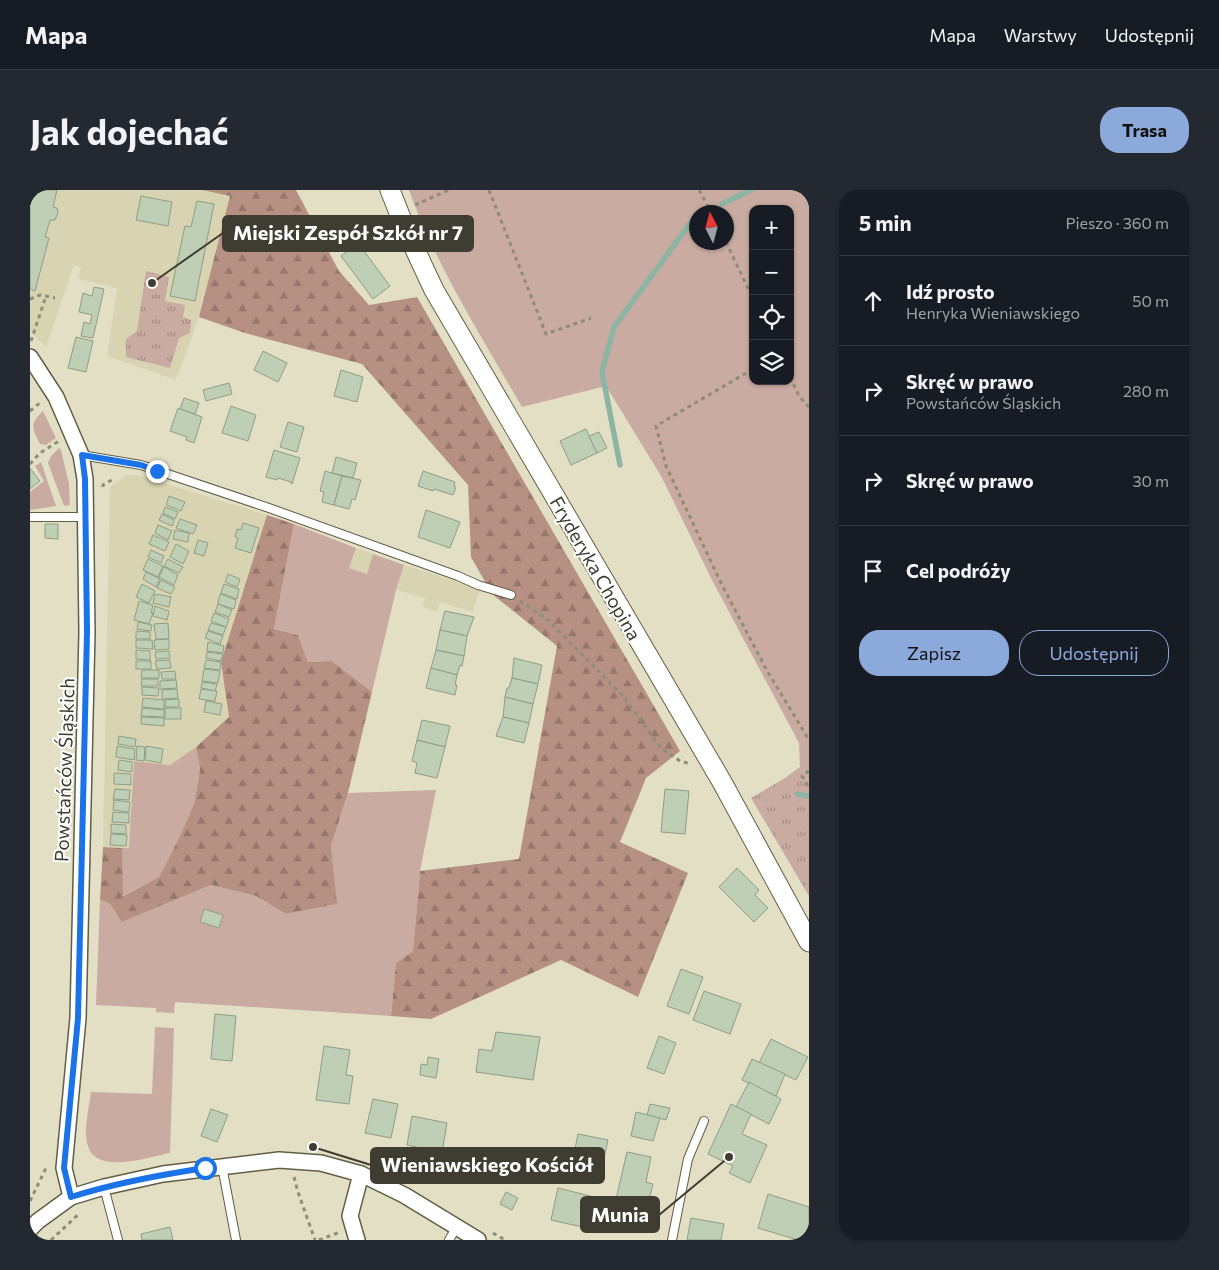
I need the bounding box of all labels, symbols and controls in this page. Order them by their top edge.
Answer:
text: Mapa [25,20,87,49]
text: Mapa [929,24,976,46]
text: Warstwy [1004,24,1077,46]
text: Udostępnij [1105,24,1194,46]
button: Trasa [1100,107,1189,153]
text: Jak dojechać [30,109,229,152]
north arrow [689,205,734,250]
map controls [749,205,794,385]
button: + [749,205,794,250]
text: 5 min [859,210,912,235]
text: Pieszo · 360 m [1065,213,1169,232]
callout: Miejski Zespół Szkół nr 7 [223,216,473,251]
text: Miejski Zespół Szkół nr 7 [233,220,463,244]
button: − [749,250,794,295]
text: Idź prosto [906,280,995,303]
icon: ahead [859,287,887,315]
text: 50 m [1132,291,1169,310]
button: locate [749,295,794,340]
text: Henryka Wieniawskiego [906,303,1080,322]
button: layers [749,340,794,385]
text: Skręć w prawo [906,370,1034,393]
icon: right [859,377,887,405]
text: 280 m [1123,381,1169,400]
text: Powstańców Śląskich [906,393,1061,412]
route end [146,460,169,483]
icon: right [859,467,887,495]
text: Skręć w prawo [906,469,1034,492]
text: 30 m [1132,471,1169,490]
street label: Fryderyka Chopina [545,492,647,644]
icon: arrive [859,557,887,585]
text: Cel podróży [906,559,1011,582]
button: Zapisz [859,630,1009,676]
button: Udostępnij [1019,630,1169,676]
street label: Powstańców Śląskich [48,677,79,862]
callout: Wieniawskiego Kościół [371,1148,604,1183]
text: Wieniawskiego Kościół [381,1152,594,1176]
route start [194,1157,217,1180]
callout: Munia [581,1197,659,1232]
text: Munia [591,1202,649,1226]

